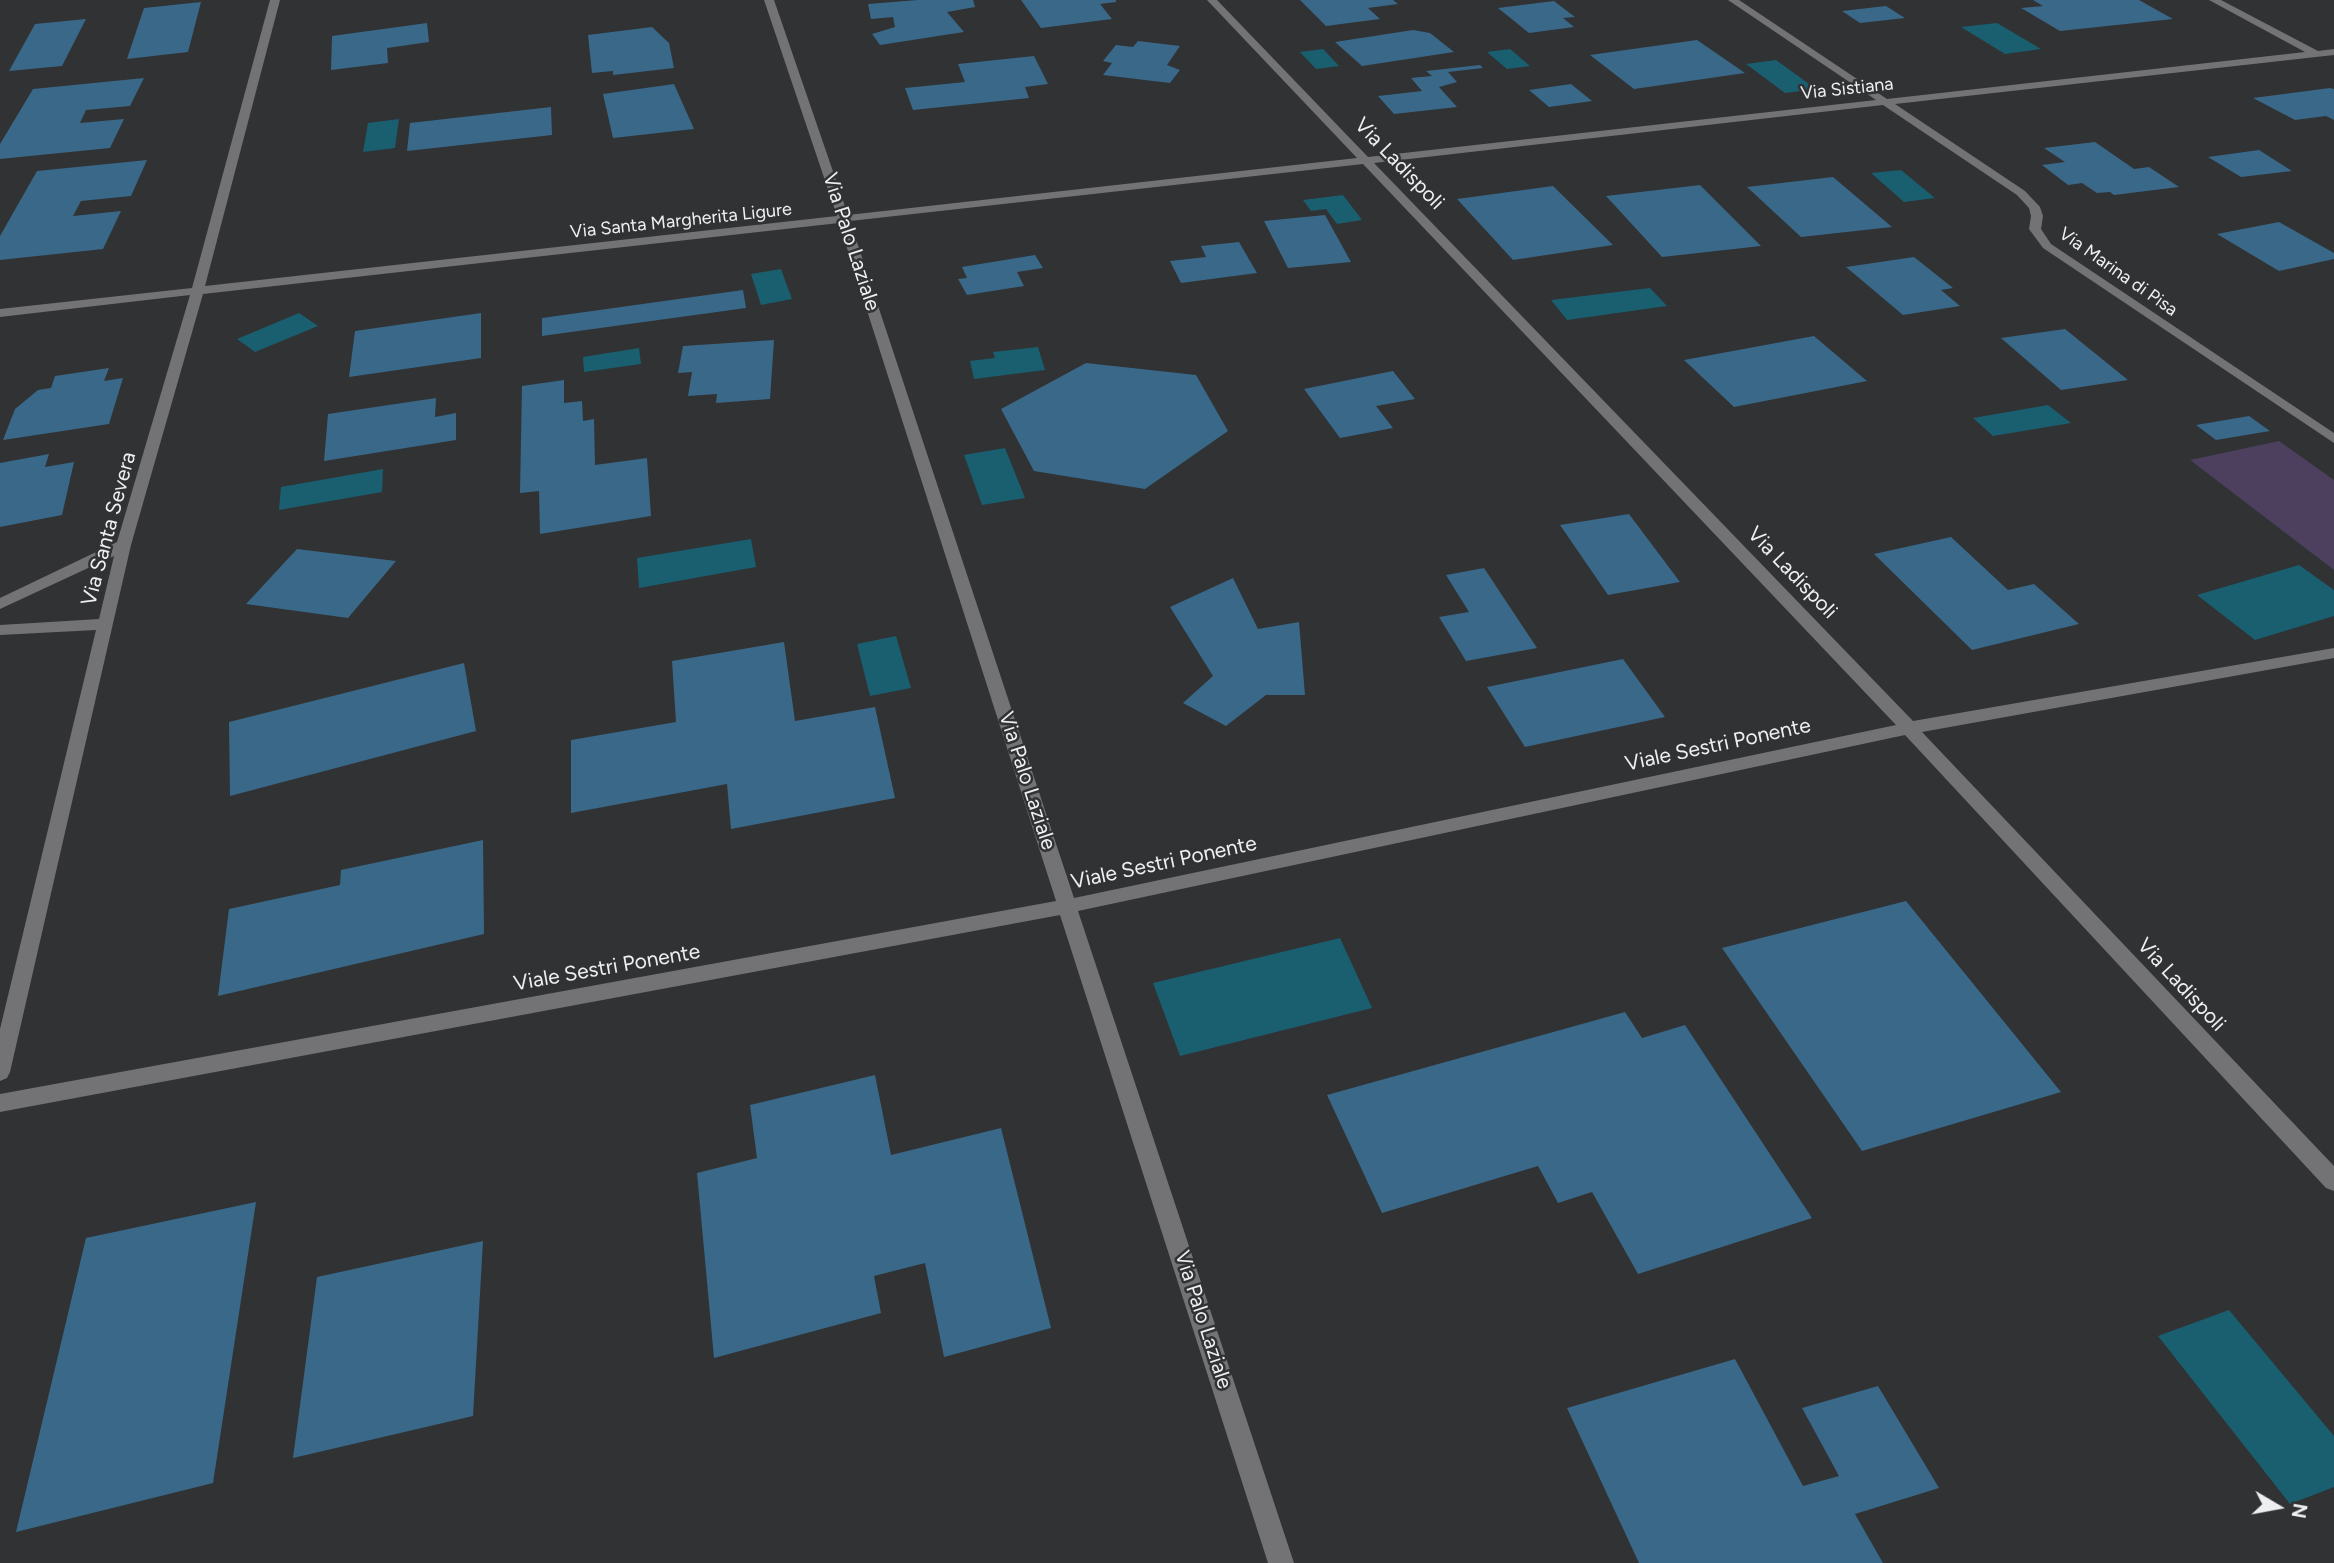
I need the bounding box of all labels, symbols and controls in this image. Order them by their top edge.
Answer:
street label: Via Sistiana [1799,73,1895,105]
street label: Via Ladispoli [1349,113,1449,215]
street label: Via Palo Laziale [817,170,885,314]
street label: Via Santa Margherita Ligure [569,199,793,243]
street label: Via Marina di Pisa [2054,223,2182,321]
street label: Via Santa Severa [76,449,142,609]
street label: Via Ladispoli [1742,522,1842,624]
street label: Via Palo Laziale [993,709,1061,853]
street label: Viale Sestri Ponente [1623,713,1813,777]
street label: Viale Sestri Ponente [1069,831,1259,895]
street label: Via Ladispoli [2132,933,2230,1037]
street label: Viale Sestri Ponente [512,939,702,997]
street label: Via Palo Laziale [1169,1248,1237,1392]
north arrow [2243,1472,2313,1542]
text: N [2287,1502,2312,1520]

